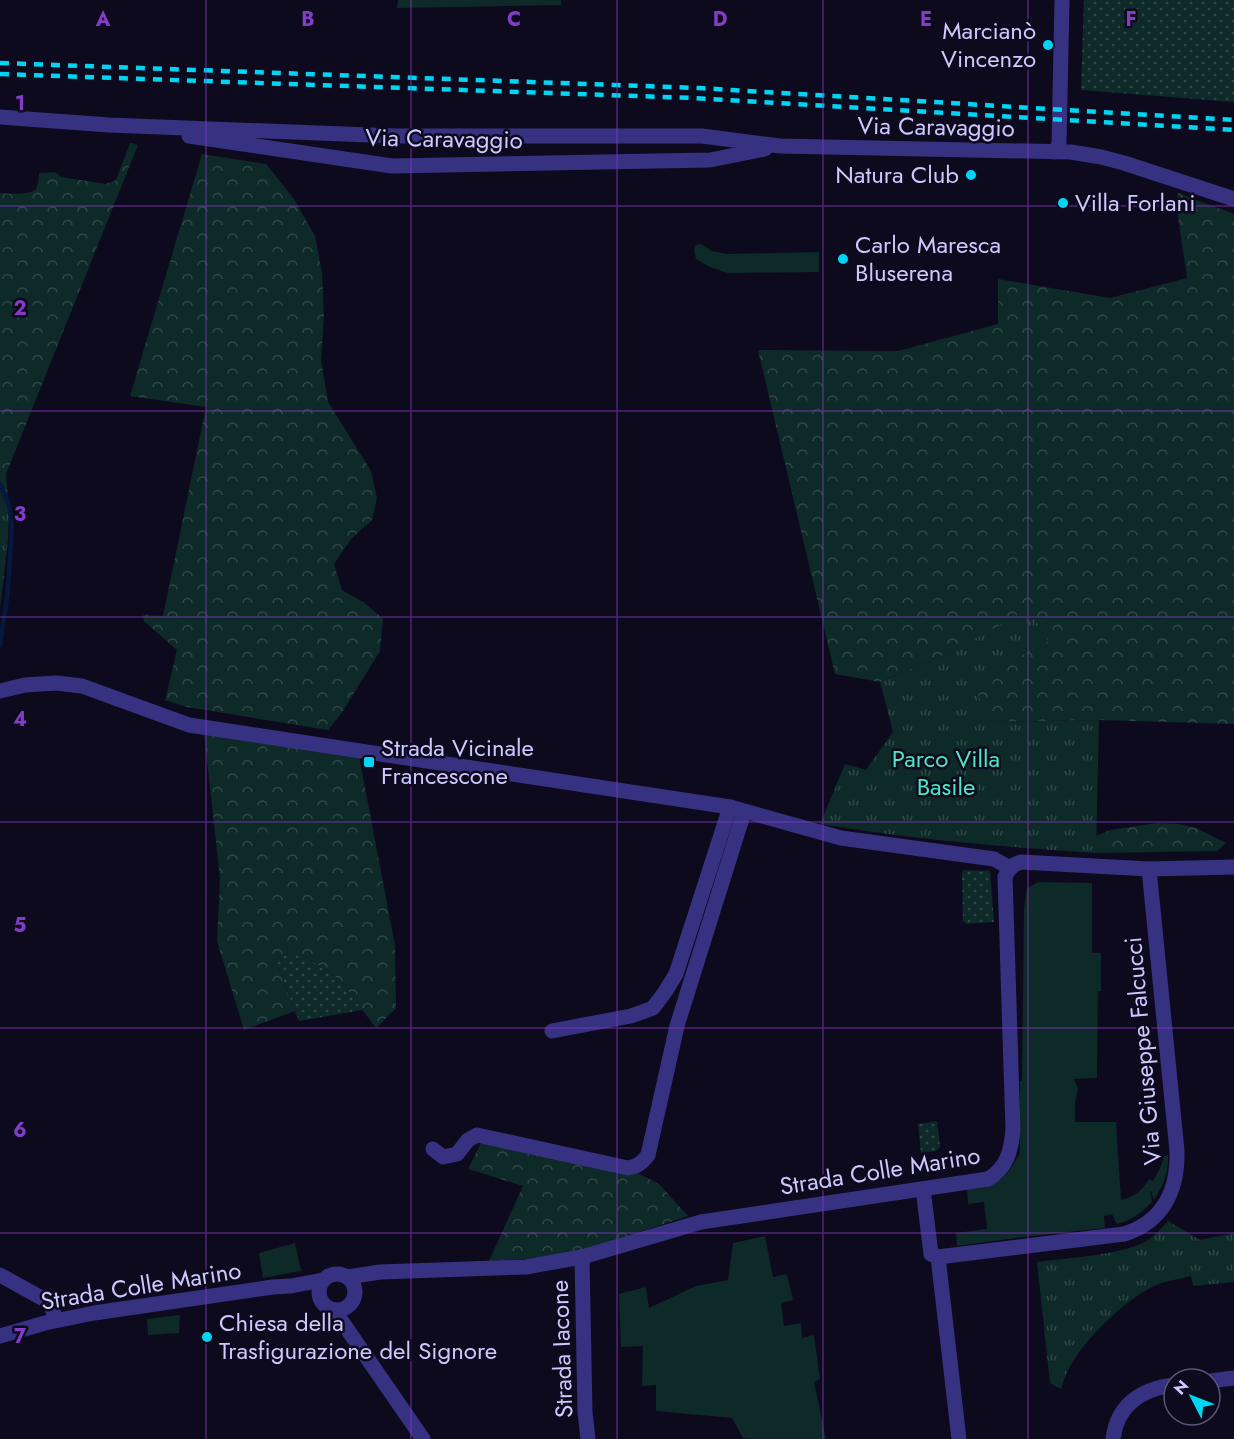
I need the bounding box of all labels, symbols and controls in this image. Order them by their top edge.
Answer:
text: A [95,5,111,34]
text: B [301,5,315,34]
text: C [507,5,521,34]
text: D [713,5,727,34]
text: E [920,5,932,34]
text: F [1125,5,1137,34]
place label: Marcianò Vincenzo [941,13,1036,76]
marker: Marcianò Vincenzo [1041,38,1055,52]
text: 1 [15,89,25,118]
street label: Via Caravaggio [857,108,1015,145]
street label: Via Caravaggio [365,120,523,157]
place label: Natura Club [835,157,959,192]
marker: Natura Club [964,168,978,182]
place label: Villa Forlani [1075,185,1195,220]
marker: Villa Forlani [1056,196,1070,210]
place label: Carlo Maresca Bluserena [855,227,1001,290]
marker: Carlo Maresca Bluserena [836,252,850,266]
text: 2 [13,294,27,323]
text: 3 [14,500,26,529]
text: 4 [13,705,27,734]
place label: Strada Vicinale Francescone [381,730,534,793]
park label: Parco Villa Basile [892,741,1000,804]
marker: Strada Vicinale Francescone [362,755,376,769]
text: 5 [14,911,27,940]
street label: Via Giuseppe Falcucci [1115,936,1170,1167]
text: 6 [13,1116,27,1145]
street label: Strada Colle Marino [777,1137,983,1204]
street label: Strada Colle Marino [38,1252,244,1319]
street label: Strada Iacone [542,1279,581,1419]
place label: Chiesa della Trasfigurazione del Signore [219,1305,497,1368]
text: 7 [14,1322,27,1351]
marker: Chiesa della Trasfigurazione del Signore [200,1330,214,1344]
north arrow [1162,1367,1222,1427]
text: N [1168,1375,1194,1400]

